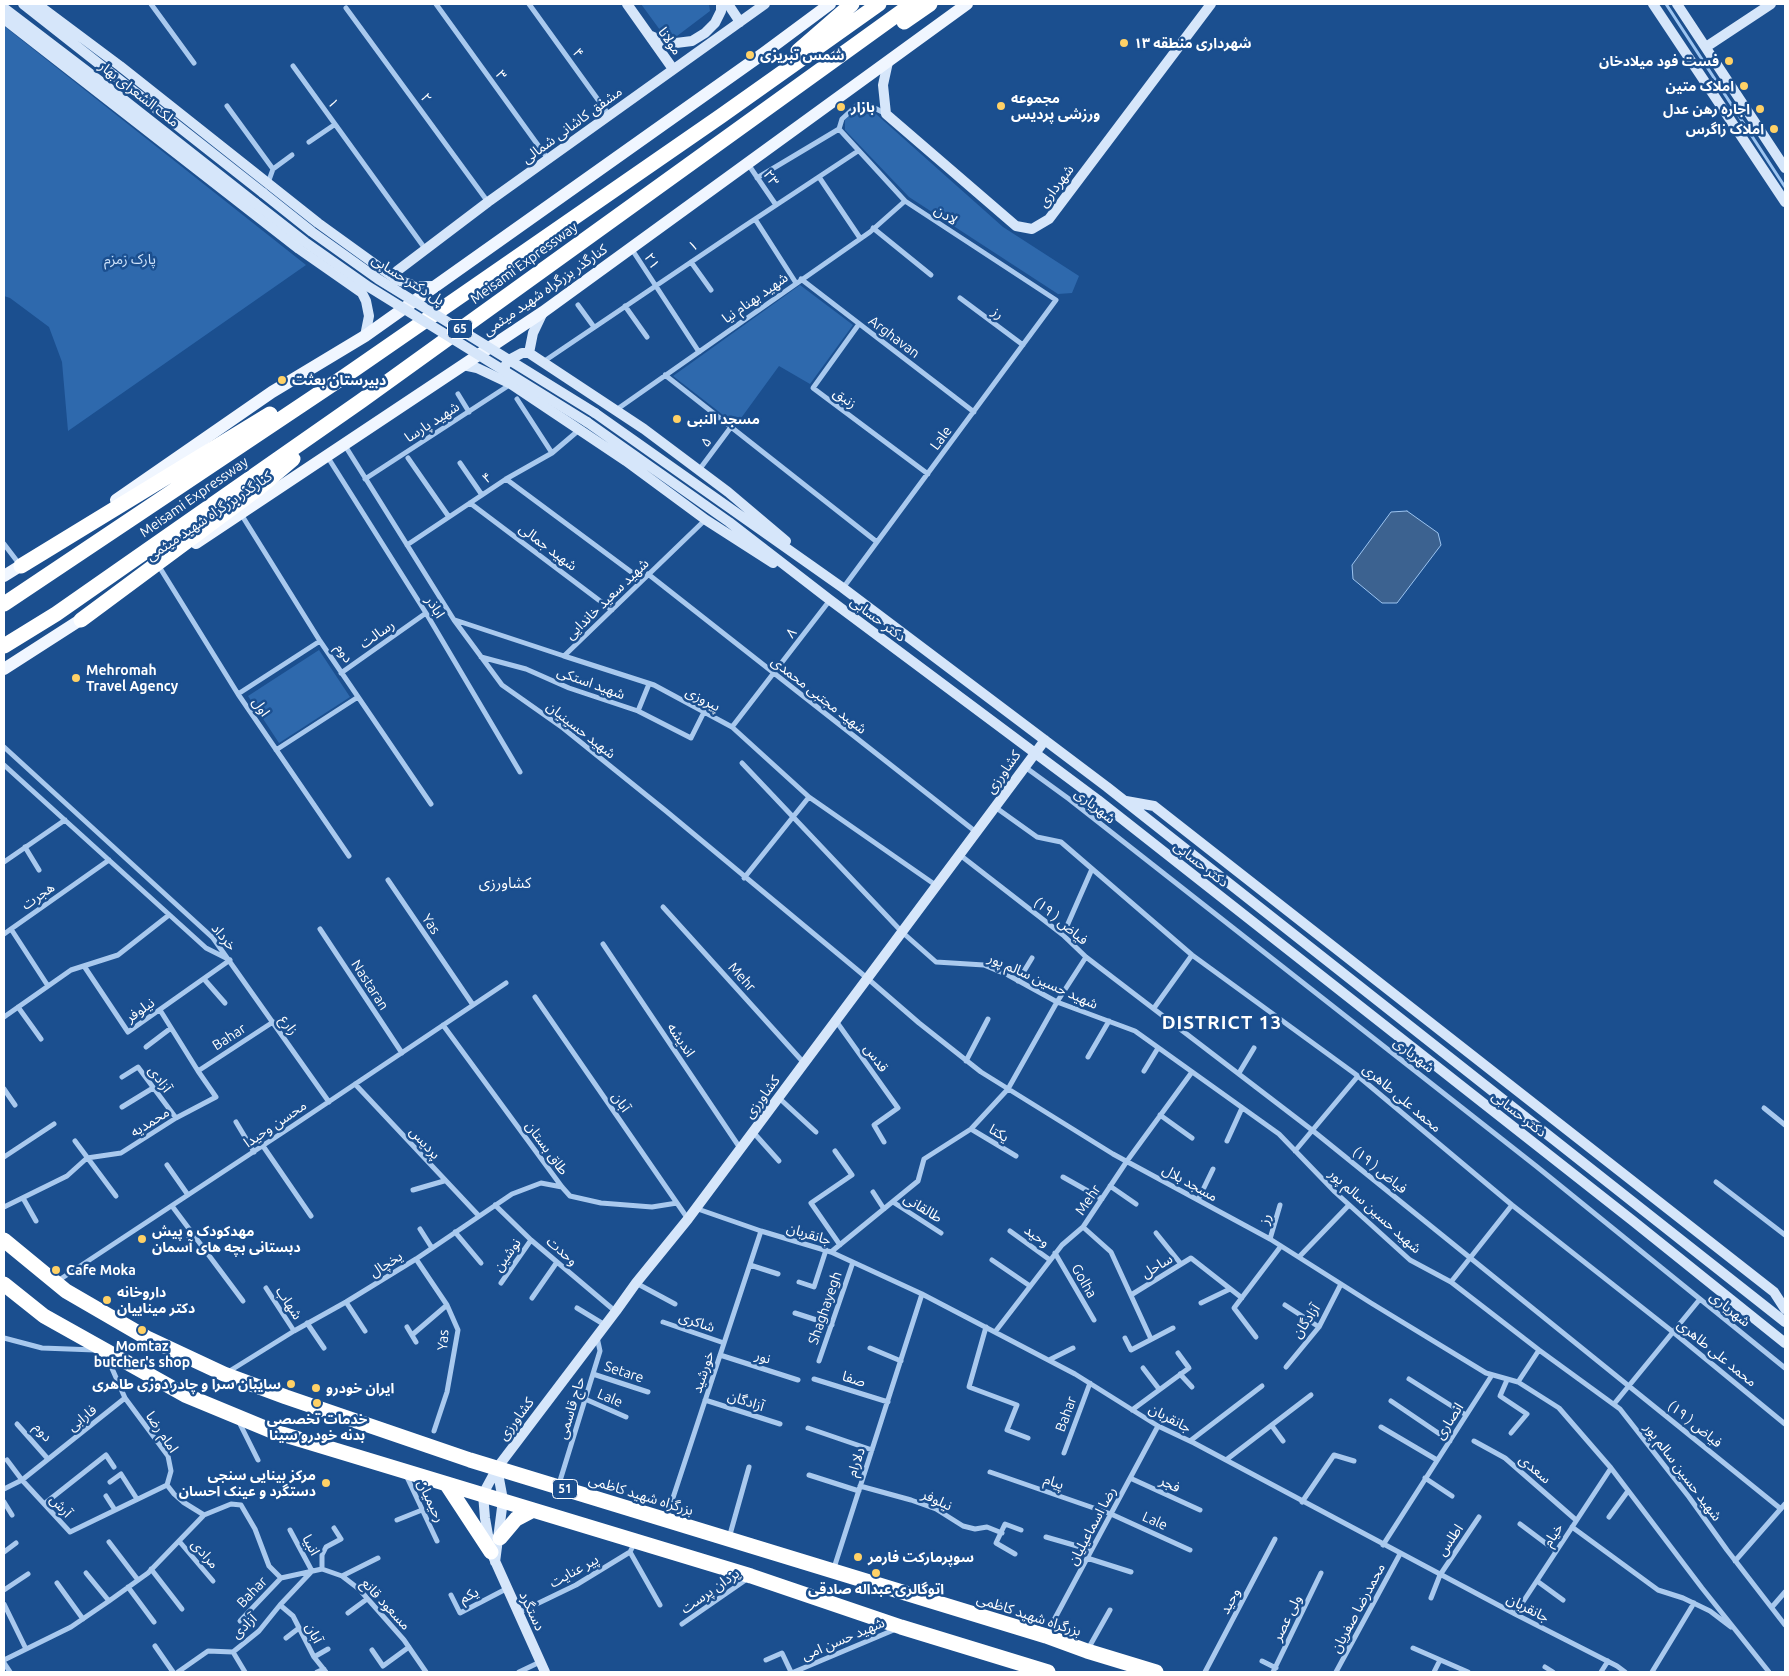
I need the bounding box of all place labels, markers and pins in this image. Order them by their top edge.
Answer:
place label: شهرداری منطقه ۱۳ [1134,35,1251,51]
marker: شهرداری منطقه ۱۳ [1118,37,1130,49]
place label: شمس تبریزی [760,47,845,63]
marker: شمس تبریزی [744,49,756,61]
place label: فست فود میلادخان [1599,53,1719,69]
marker: فست فود میلادخان [1723,55,1735,67]
place label: املاک متین [1666,78,1734,94]
marker: املاک متین [1738,80,1750,92]
place label: مجموعه ورزشی پردیس [1011,90,1100,122]
place label: بازار [851,99,875,115]
marker: مجموعه ورزشی پردیس [995,100,1007,112]
marker: بازار [835,101,847,113]
place label: اجاره رهن عدل [1663,101,1750,117]
marker: اجاره رهن عدل [1754,103,1766,115]
place label: املاک زاگرس [1686,121,1764,137]
marker: املاک زاگرس [1768,123,1780,135]
place label: دبیرستان بعثت [292,372,386,388]
marker: دبیرستان بعثت [276,374,288,386]
place label: مسجد النبی [687,411,760,427]
marker: مسجد النبی [671,413,683,425]
place label: Mehromah Travel Agency [86,662,178,694]
marker: Mehromah Travel Agency [70,672,82,684]
place label: مهدکودک و پیش دبستانی بچه های آسمان [152,1223,301,1256]
marker: مهدکودک و پیش دبستانی بچه های آسمان [136,1233,148,1245]
place label: Cafe Moka [66,1262,136,1278]
marker: Cafe Moka [50,1264,62,1276]
place label: داروخانه دکتر میناییان [117,1284,195,1316]
marker: داروخانه دکتر میناییان [101,1294,113,1306]
marker: Momtaz butcher's shop [136,1324,148,1336]
place label: Momtaz butcher's shop [94,1338,190,1370]
place label: سایبان سرا و چادر دوزی طاهری [92,1376,281,1392]
marker: سایبان سرا و چادر دوزی طاهری [285,1378,297,1390]
place label: ايران خودرو [326,1380,394,1396]
marker: ايران خودرو [310,1382,322,1394]
marker: خدمات تخصصی بدنه خودرو سینا [311,1397,323,1409]
place label: خدمات تخصصی بدنه خودرو سینا [267,1411,367,1444]
place label: مرکز بینایی سنجی دستگرد و عینک احسان [179,1467,316,1500]
marker: مرکز بینایی سنجی دستگرد و عینک احسان [320,1477,332,1489]
place label: سوپرمارکت فارمر [868,1549,974,1565]
marker: سوپرمارکت فارمر [852,1551,864,1563]
marker: اتوگالری عبداله صادقی [870,1567,882,1579]
place label: اتوگالری عبداله صادقی [808,1581,944,1597]

